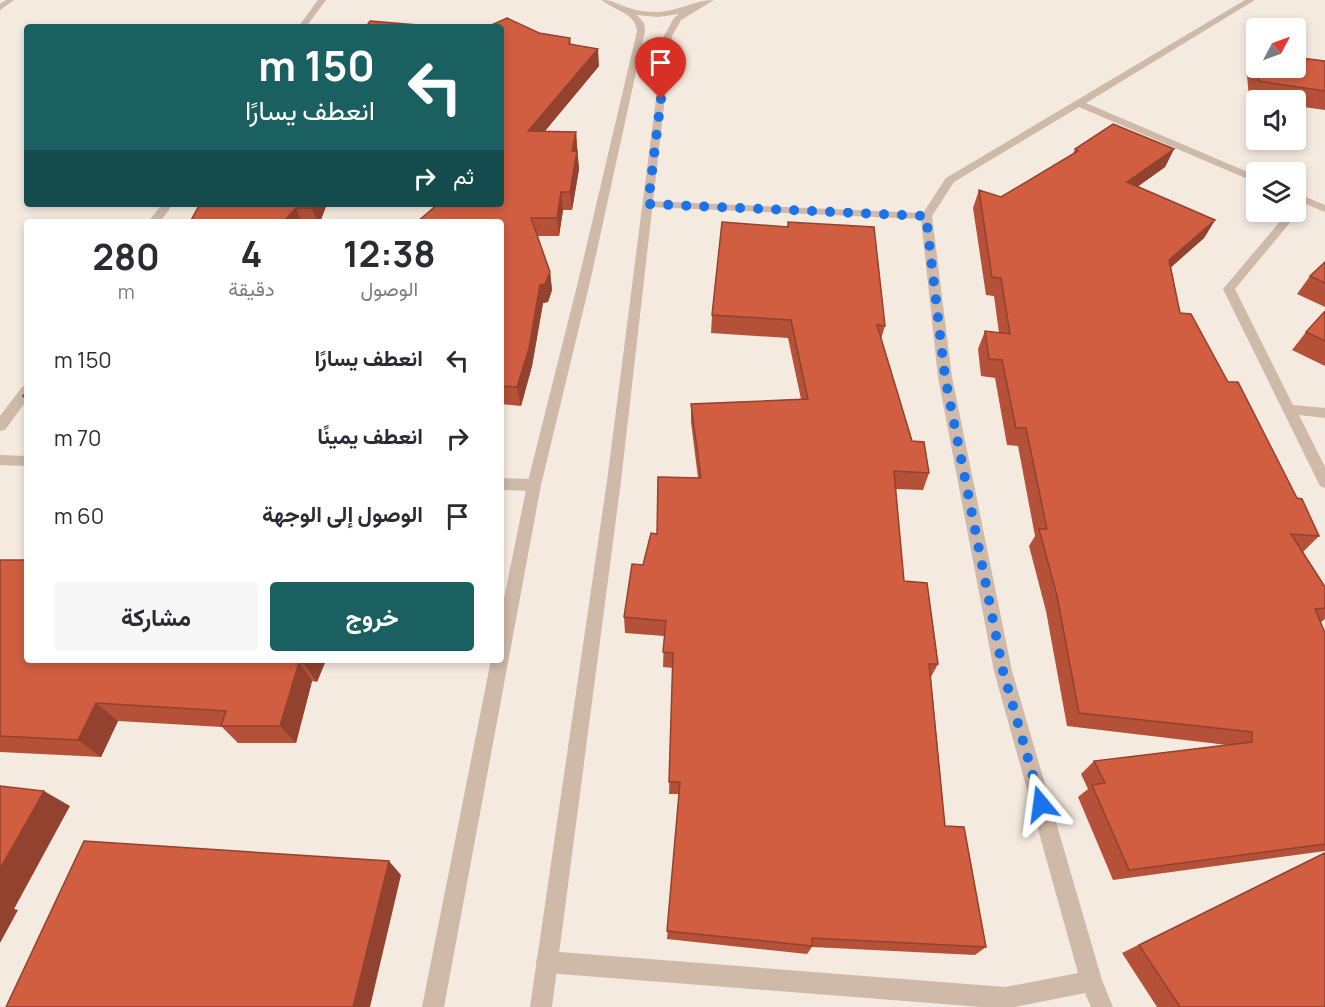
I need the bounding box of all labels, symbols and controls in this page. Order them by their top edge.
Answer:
north arrow [1246,18,1306,78]
map controls [1246,18,1306,222]
text: 150 m [258,36,375,94]
pin [635,37,686,99]
icon: arrive [644,46,677,79]
icon: left [396,48,474,126]
button: sound [1246,90,1306,150]
text: انعطف يسارًا [245,91,375,128]
text: ثم [453,161,474,191]
icon: right [408,162,441,195]
button: layers [1246,162,1306,222]
text: 4 [240,229,262,278]
text: 12:38 [343,229,436,278]
text: 280 [93,232,160,281]
text: دقيقة [228,275,275,302]
text: الوصول [360,275,418,302]
text: m [118,278,135,305]
text: انعطف يسارًا [314,343,423,373]
icon: left [441,344,474,377]
text: 150 m [54,345,112,375]
text: انعطف يمينًا [317,421,423,451]
icon: right [441,422,474,455]
text: 70 m [54,423,102,453]
text: الوصول إلى الوجهة [262,499,423,529]
icon: arrive [441,500,474,533]
text: 60 m [54,501,104,531]
button: مشاركة [54,582,258,651]
button: خروج [270,582,474,651]
position arrow [1009,772,1073,836]

